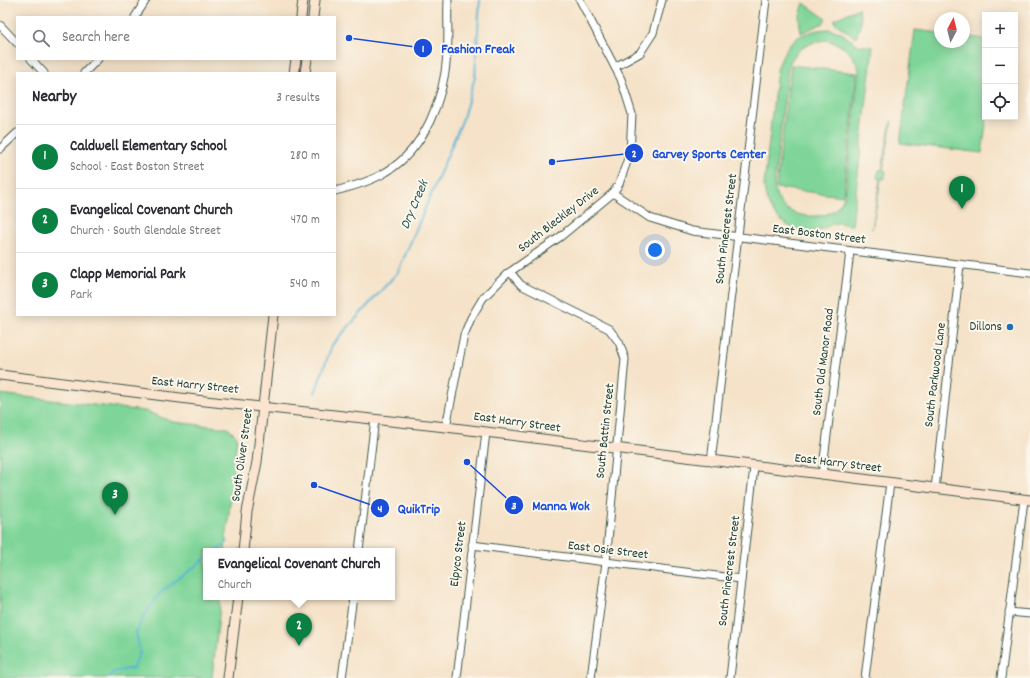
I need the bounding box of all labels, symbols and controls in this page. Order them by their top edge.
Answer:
north arrow [934,12,970,48]
map controls [982,12,1018,120]
button: + [982,12,1018,48]
search box [16,16,336,60]
icon: search [30,27,52,49]
text: Search here [62,27,130,49]
callout: Fashion Freak [413,35,523,61]
text: Fashion Freak [441,40,515,60]
text: 1 [422,41,425,58]
button: − [982,48,1018,84]
button: locate [982,84,1018,120]
text: Nearby [32,86,76,110]
text: 3 results [276,89,320,108]
text: Caldwell Elementary School [70,136,227,158]
callout: Garvey Sports Center [624,140,774,166]
text: Garvey Sports Center [652,145,767,165]
text: 2 [631,146,637,163]
text: 1 [44,147,46,166]
text: 280 m [290,147,320,166]
text: School · East Boston Street [70,158,204,177]
street label: South Pinecrest Street [711,172,743,285]
water label: Dry Creek [396,176,435,233]
pin: 1 [949,176,975,209]
street label: South Bleckley Drive [514,182,604,258]
text: Evangelical Covenant Church [70,200,233,222]
text: 2 [42,211,48,230]
text: 470 m [291,211,320,230]
street label: East Boston Street [771,220,867,250]
text: Church · South Glendale Street [70,222,221,241]
your location [645,240,665,260]
text: Clapp Memorial Park [70,264,186,286]
text: 3 [42,275,48,294]
text: 540 m [290,275,320,294]
text: Park [70,286,92,305]
street label: South Old Manor Road [808,307,840,417]
place label: Dillons [969,318,1002,337]
street label: South Parkwood Lane [920,321,952,428]
marker: Dillons [1005,322,1015,332]
street label: East Harry Street [151,372,240,400]
street label: South Battin Street [592,382,620,480]
street label: South Oliver Street [227,407,259,503]
street label: East Harry Street [472,408,562,439]
street label: East Harry Street [793,449,883,479]
pin: 3 [102,482,128,515]
callout: Manna Wok [504,492,598,518]
callout: QuikTrip [370,495,448,521]
text: Manna Wok [532,497,590,517]
text: 3 [511,498,517,515]
text: QuikTrip [398,500,441,520]
text: 4 [378,501,383,518]
street label: South Pinecrest Street [714,514,746,627]
street label: Elpyco Street [446,520,472,588]
street label: East Osie Street [567,537,649,565]
popup [203,548,395,600]
text: Evangelical Covenant Church [218,554,380,576]
text: Church [218,576,252,595]
pin: 2 [286,613,312,646]

